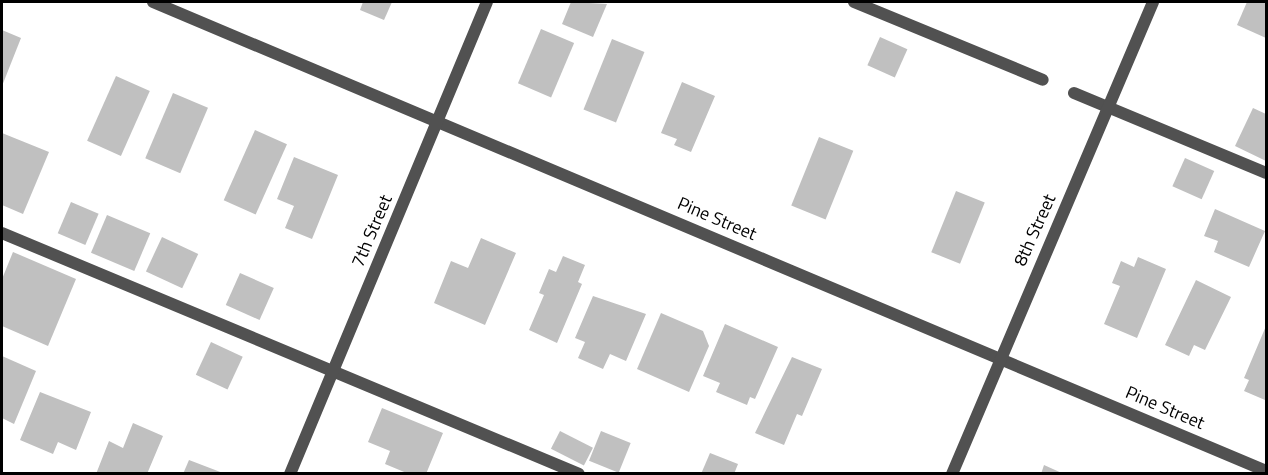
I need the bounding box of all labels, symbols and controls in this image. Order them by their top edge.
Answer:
street label: 8th Street [1010,191,1060,269]
street label: 7th Street [347,192,397,270]
street label: Pine Street [674,193,760,245]
street label: Pine Street [1122,382,1208,434]

